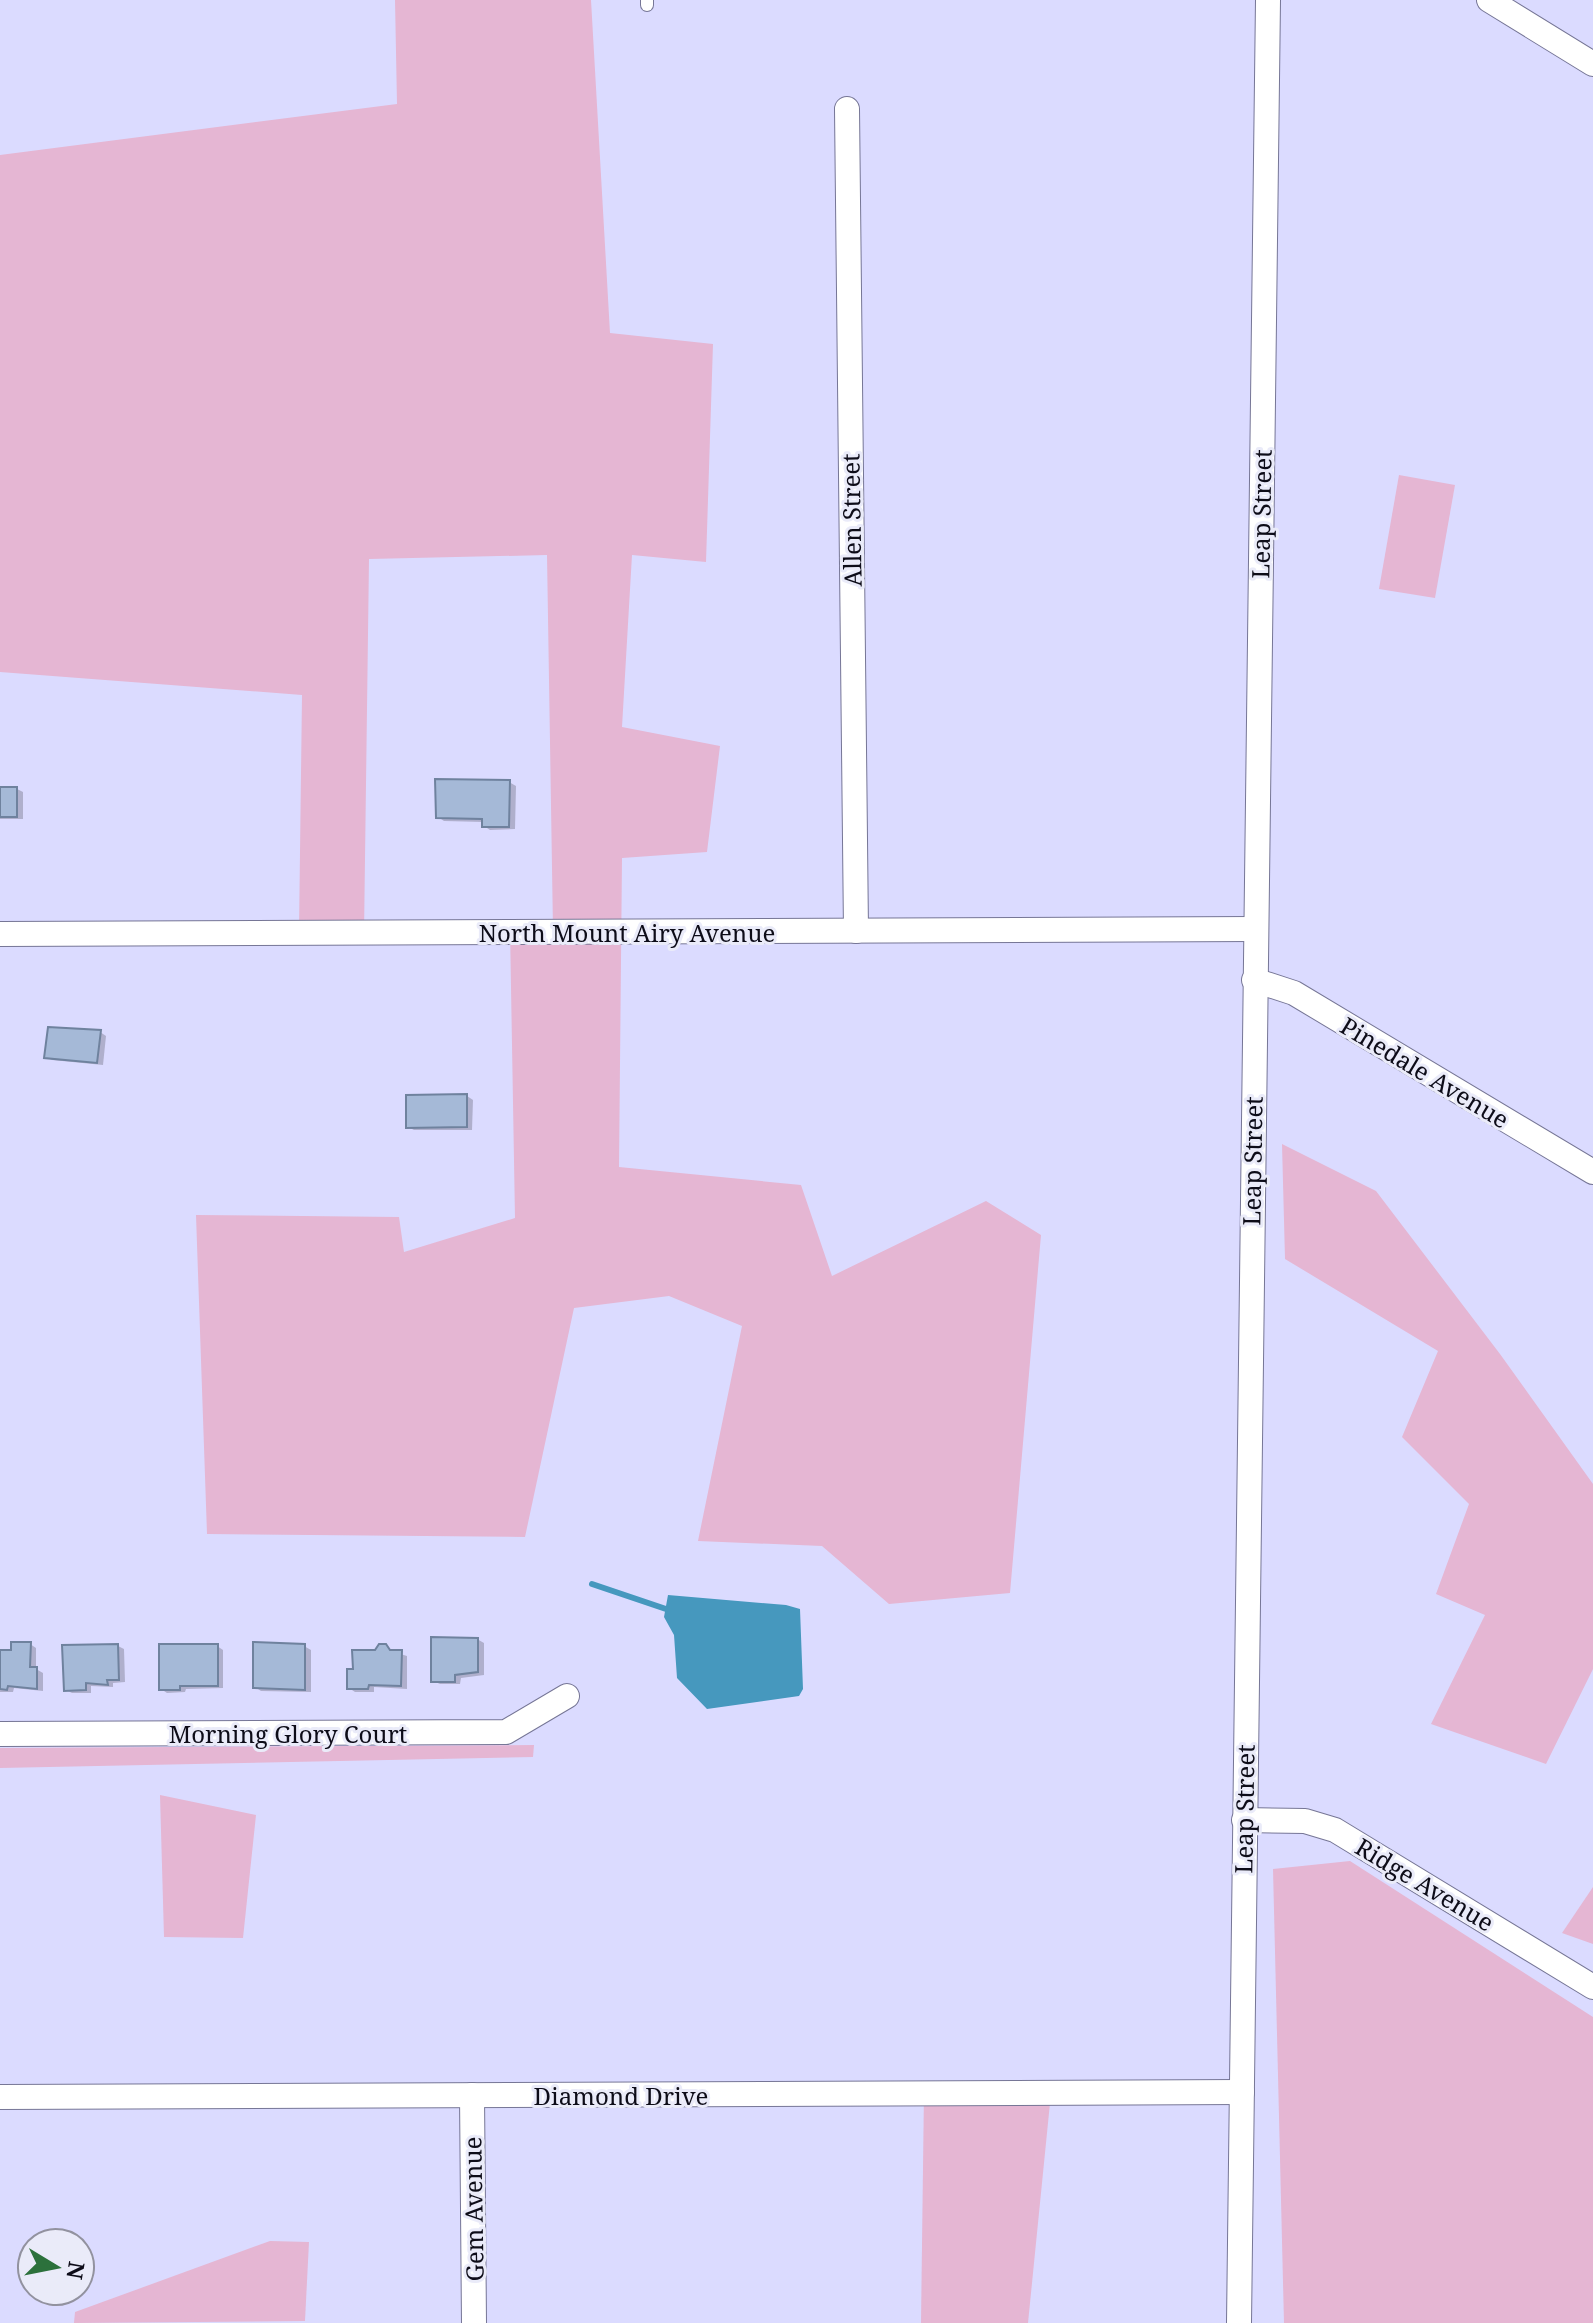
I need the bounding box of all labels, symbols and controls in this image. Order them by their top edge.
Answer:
street label: Leap Street [1243,449,1279,579]
street label: Allen Street [833,453,869,587]
street label: North Mount Airy Avenue [479,916,775,949]
street label: Pinedale Avenue [1335,1009,1515,1135]
street label: Leap Street [1234,1096,1270,1226]
street label: Morning Glory Court [169,1717,407,1750]
street label: Leap Street [1226,1744,1262,1874]
street label: Ridge Avenue [1350,1830,1500,1938]
street label: Diamond Drive [534,2079,708,2112]
street label: Gem Avenue [455,2136,491,2282]
north arrow [16,2227,96,2307]
text: N [60,2260,93,2282]

